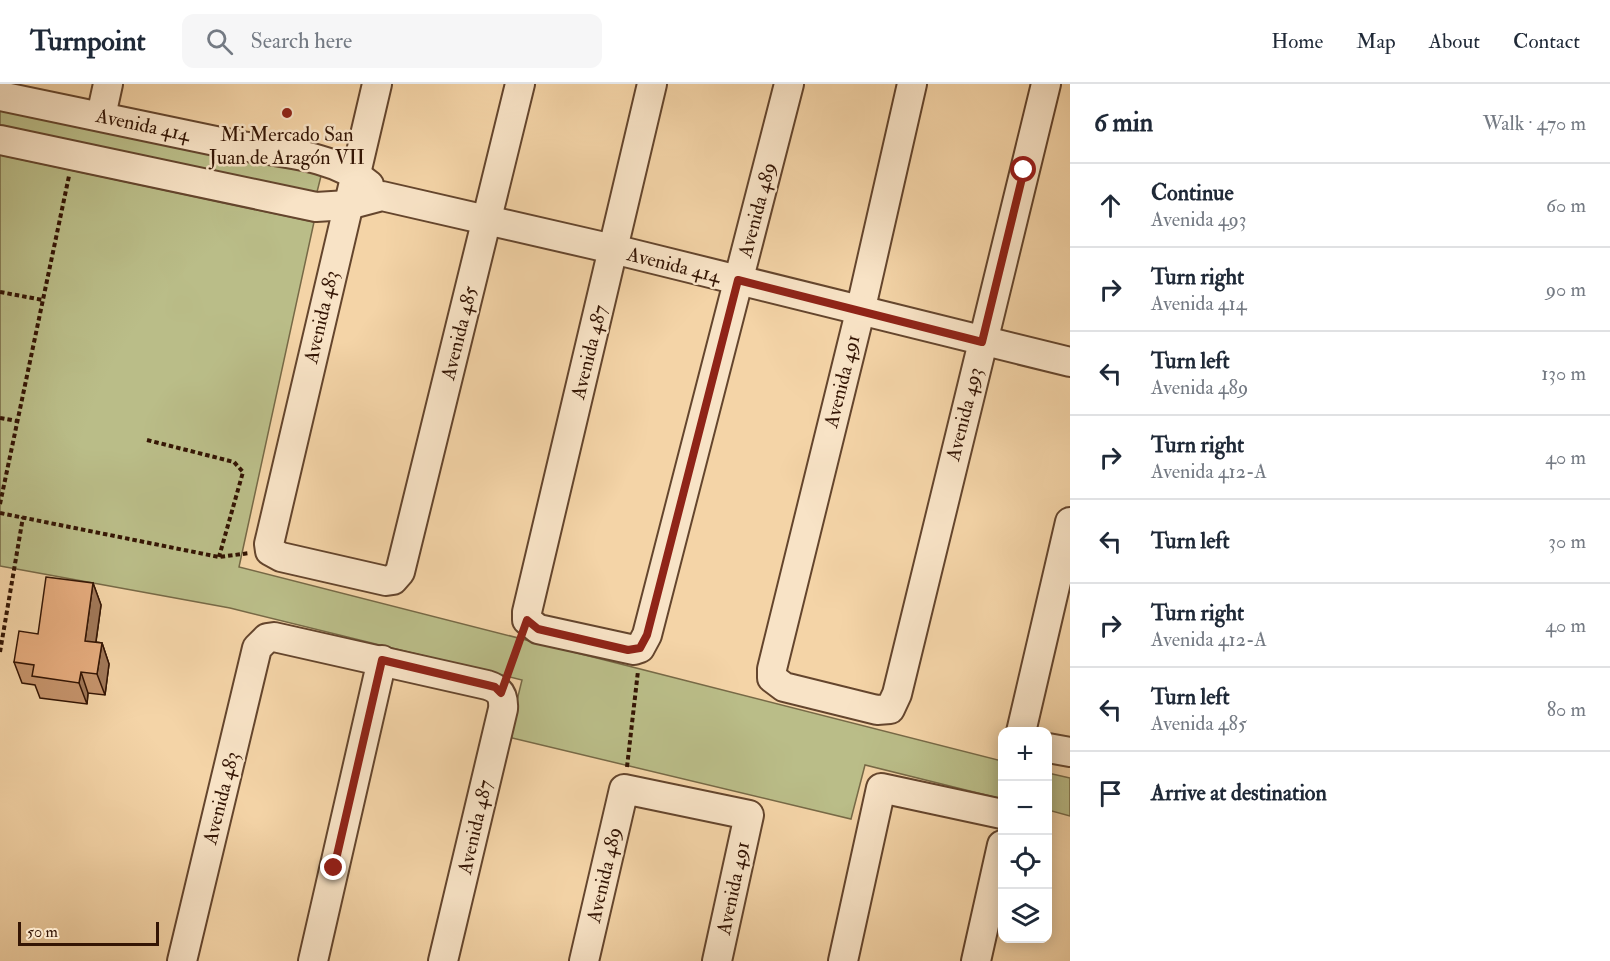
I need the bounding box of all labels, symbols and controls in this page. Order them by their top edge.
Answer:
search box [182,14,602,68]
text: Turnpoint [30,24,146,59]
icon: search [203,25,236,58]
text: Search here [251,27,352,55]
text: Home [1271,28,1323,55]
text: Map [1356,28,1396,55]
text: About [1429,28,1480,55]
text: Contact [1513,28,1580,55]
street label: Avenida 414 [93,103,194,147]
marker: Mi Mercado San Juan de Aragón VII [280,106,294,120]
text: 6 min [1094,107,1153,139]
text: Walk · 470 m [1483,111,1586,136]
place label: Mi Mercado San Juan de Aragón VII [208,122,365,170]
route start [1010,156,1036,182]
street label: Avenida 489 [732,160,782,261]
text: Continue [1151,179,1234,207]
icon: ahead [1094,189,1127,222]
text: 60 m [1546,193,1586,218]
text: Avenida 493 [1151,207,1247,232]
street label: Avenida 414 [624,241,725,289]
text: Turn right [1151,263,1244,291]
street label: Avenida 483 [298,268,344,367]
icon: right [1094,273,1127,306]
text: 90 m [1546,277,1586,302]
street label: Avenida 485 [435,283,483,383]
text: Avenida 414 [1151,291,1247,316]
street label: Avenida 487 [565,302,613,403]
street label: Avenida 491 [818,332,866,431]
text: Turn left [1151,347,1230,375]
icon: left [1094,357,1127,390]
text: 130 m [1541,361,1586,386]
street label: Avenida 493 [940,365,988,464]
text: Avenida 489 [1151,375,1248,400]
text: Turn right [1151,431,1244,459]
icon: right [1094,441,1127,474]
text: 40 m [1545,445,1586,470]
text: Avenida 412-A [1151,459,1267,484]
icon: left [1094,525,1127,558]
text: Turn left [1151,527,1230,555]
text: 30 m [1548,529,1586,554]
text: Turn right [1151,599,1244,627]
icon: right [1094,609,1127,642]
text: 40 m [1545,613,1586,638]
text: Avenida 412-A [1151,627,1267,652]
text: Turn left [1151,683,1230,711]
icon: left [1094,693,1127,726]
text: 80 m [1547,697,1586,722]
text: Avenida 485 [1151,711,1247,736]
map controls [998,727,1052,943]
button: + [998,727,1052,781]
street label: Avenida 483 [197,749,245,848]
street label: Avenida 487 [452,777,498,878]
icon: arrive [1094,777,1127,810]
text: Arrive at destination [1151,779,1327,807]
button: − [998,781,1052,835]
street label: Avenida 489 [581,825,627,926]
button: locate [998,835,1052,889]
street label: Avenida 491 [711,839,755,938]
route end [320,854,346,880]
button: layers [998,889,1052,943]
scale bar [18,919,159,946]
text: 50 m [27,922,58,942]

